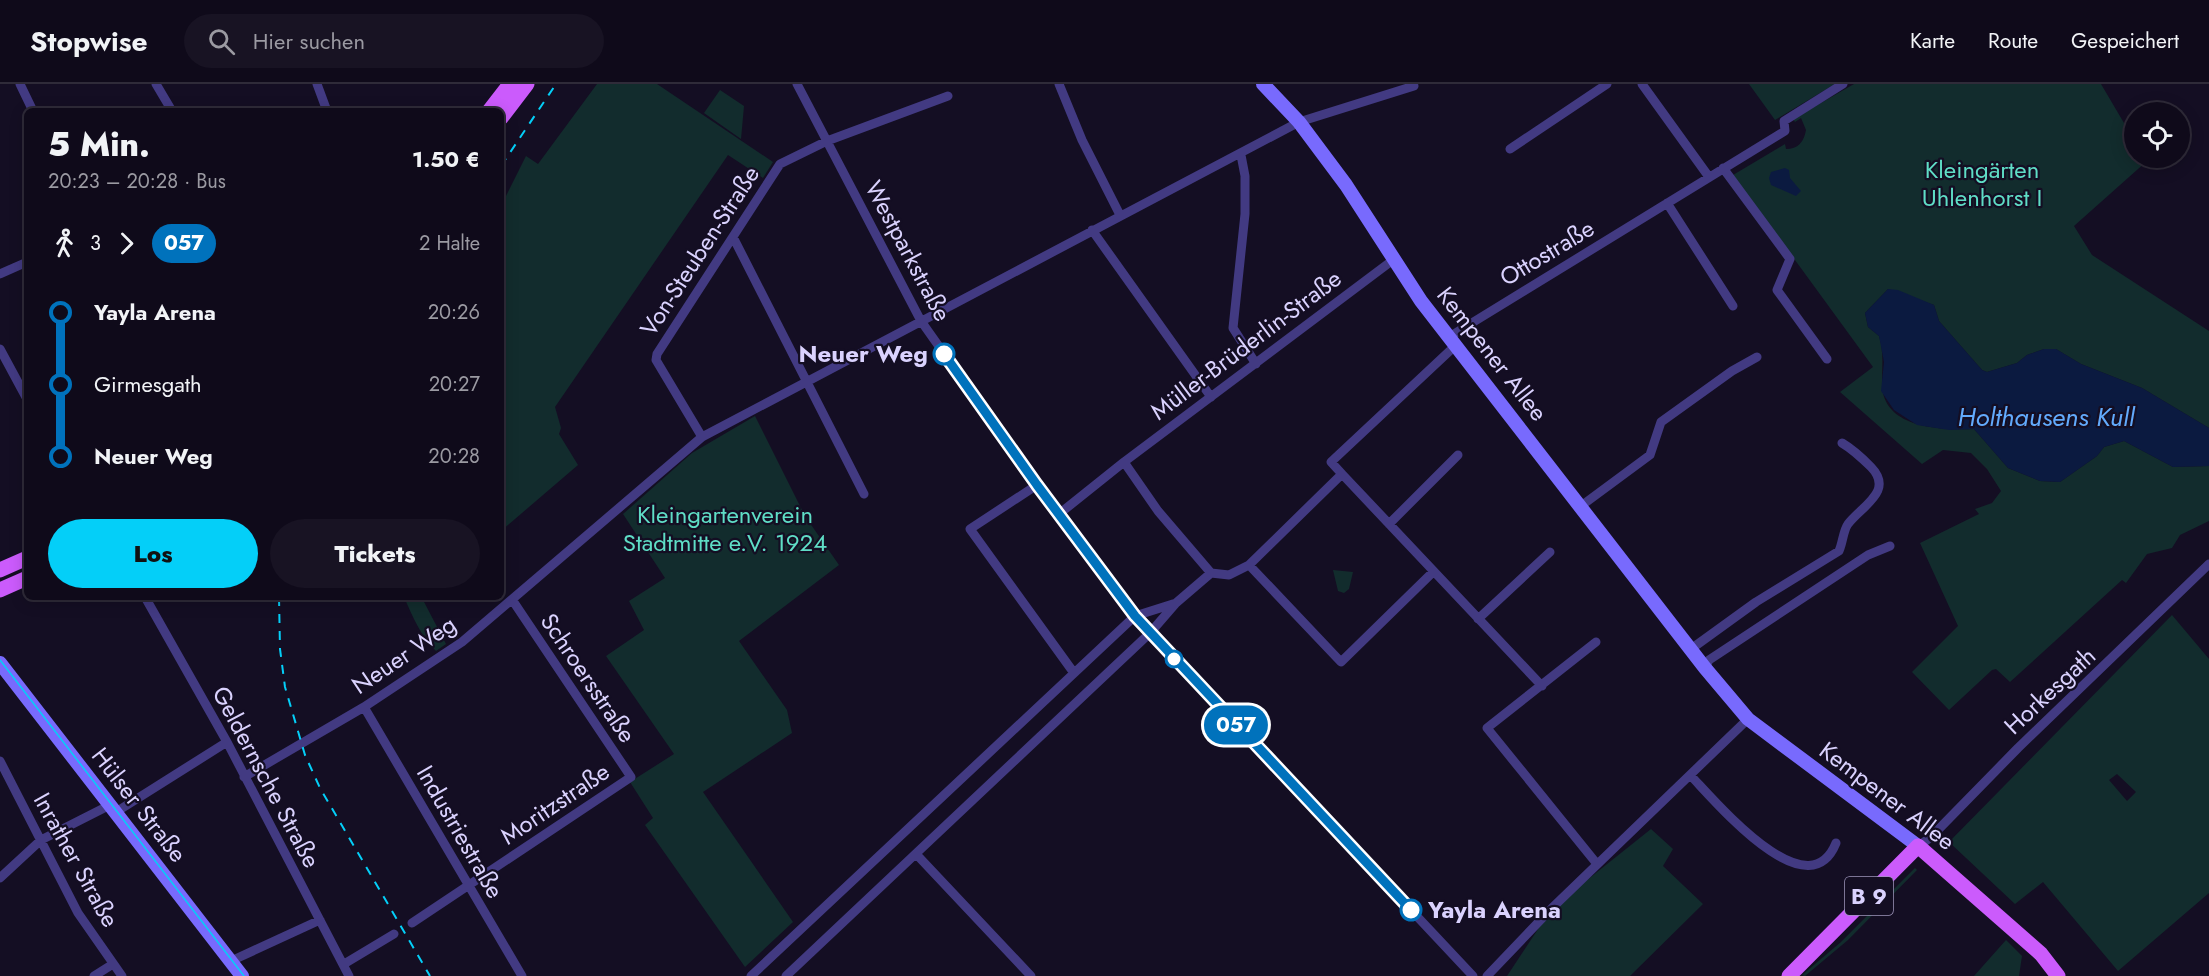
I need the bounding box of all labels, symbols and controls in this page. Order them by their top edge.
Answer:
search box [184,14,604,68]
text: Stopwise [30,21,148,62]
icon: search [205,25,238,58]
text: Hier suchen [253,25,365,57]
text: Karte [1910,26,1955,56]
text: Route [1988,26,2038,56]
text: Gespeichert [2071,26,2179,56]
map controls [2124,102,2190,168]
button: locate [2124,102,2190,168]
text: 5 Min. [48,121,150,168]
text: 1.50 € [412,143,480,175]
park label: Kleingärten Uhlenhorst I [1922,152,2042,215]
street label: Von-Steuben-Straße [631,159,768,343]
text: 20:23 – 20:28 · Bus [48,167,226,196]
street label: Westparkstraße [857,174,960,327]
street label: Ottostraße [1493,211,1601,295]
icon: walk [48,227,81,260]
icon: forward [110,227,143,260]
text: 057 [164,228,204,258]
text: 3 [90,229,101,258]
text: 2 Halte [419,229,480,258]
street label: Müller-Brüderlin-Straße [1143,261,1349,428]
street label: Kempener Allee [1429,279,1556,428]
text: Yayla Arena [94,296,216,328]
text: 20:26 [428,298,480,327]
place label: Neuer Weg [799,336,928,371]
marker: Neuer Weg [933,343,955,365]
text: Girmesgath [94,368,202,400]
text: 20:27 [429,370,480,399]
water label: Holthausens Kull [1957,398,2136,436]
text: Neuer Weg [94,440,213,472]
text: 20:28 [428,442,480,471]
park label: Kleingartenverein Stadtmitte e.V. 1924 [623,497,827,560]
button: Los [48,519,258,588]
button: Tickets [270,519,480,588]
street label: Schroersstraße [532,606,645,750]
street label: Neuer Weg [345,607,463,702]
street label: Horkesgath [1996,639,2103,742]
unlabelled marker [1165,650,1183,668]
street label: Geldernsche Straße [204,680,329,874]
line badge: 057 [1202,706,1270,744]
text: 057 [1216,710,1256,740]
street label: Kempener Allee [1812,733,1963,858]
street label: Hülser Straße [83,740,195,870]
street label: Moritzstraße [493,754,616,853]
street label: Industriestraße [408,759,513,905]
street label: Inrather Straße [25,786,128,933]
road number: B 9 [1845,877,1893,915]
place label: Yayla Arena [1427,892,1561,927]
marker: Yayla Arena [1400,899,1422,921]

